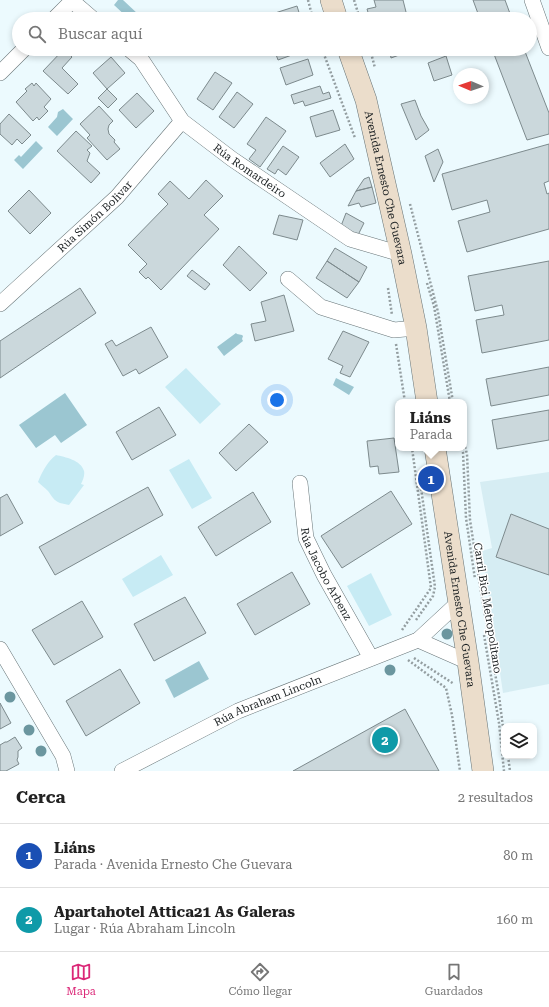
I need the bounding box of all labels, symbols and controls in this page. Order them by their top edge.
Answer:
search box [12,12,537,56]
icon: search [26,23,48,45]
text: Buscar aquí [58,25,142,43]
north arrow [453,68,489,104]
street label: Avenida Ernesto Che Guevara [362,110,409,266]
street label: Rúa Romardeiro [211,141,289,201]
street label: Rúa Simón Bolivar [55,178,135,255]
your location [267,390,287,410]
popup [395,399,467,451]
text: Liáns [410,409,451,427]
text: Parada [410,427,452,442]
pin: 1 [418,464,444,494]
street label: Rúa Jacobo Arbenz [298,527,354,622]
street label: Avenida Ernesto Che Guevara [441,530,477,688]
street label: Carril Bici Metropolitano [471,542,504,675]
street label: Rúa Abraham Lincoln [212,673,323,729]
map controls [501,723,537,759]
button: layers [501,723,537,759]
pin: 2 [372,725,398,755]
text: Cerca [16,787,66,807]
text: 2 resultados [458,790,533,805]
text: Liáns [54,839,95,857]
text: 1 [25,848,33,863]
text: 80 m [503,848,533,863]
text: Parada · Avenida Ernesto Che Guevara [54,857,292,872]
text: Apartahotel Attica21 As Galeras [54,903,295,921]
text: 2 [25,912,33,927]
text: 160 m [496,912,533,927]
text: Lugar · Rúa Abraham Lincoln [54,921,236,936]
tab: Mapa [66,961,96,998]
tab: Cómo llegar [228,961,292,998]
tab: Guardados [425,961,483,998]

